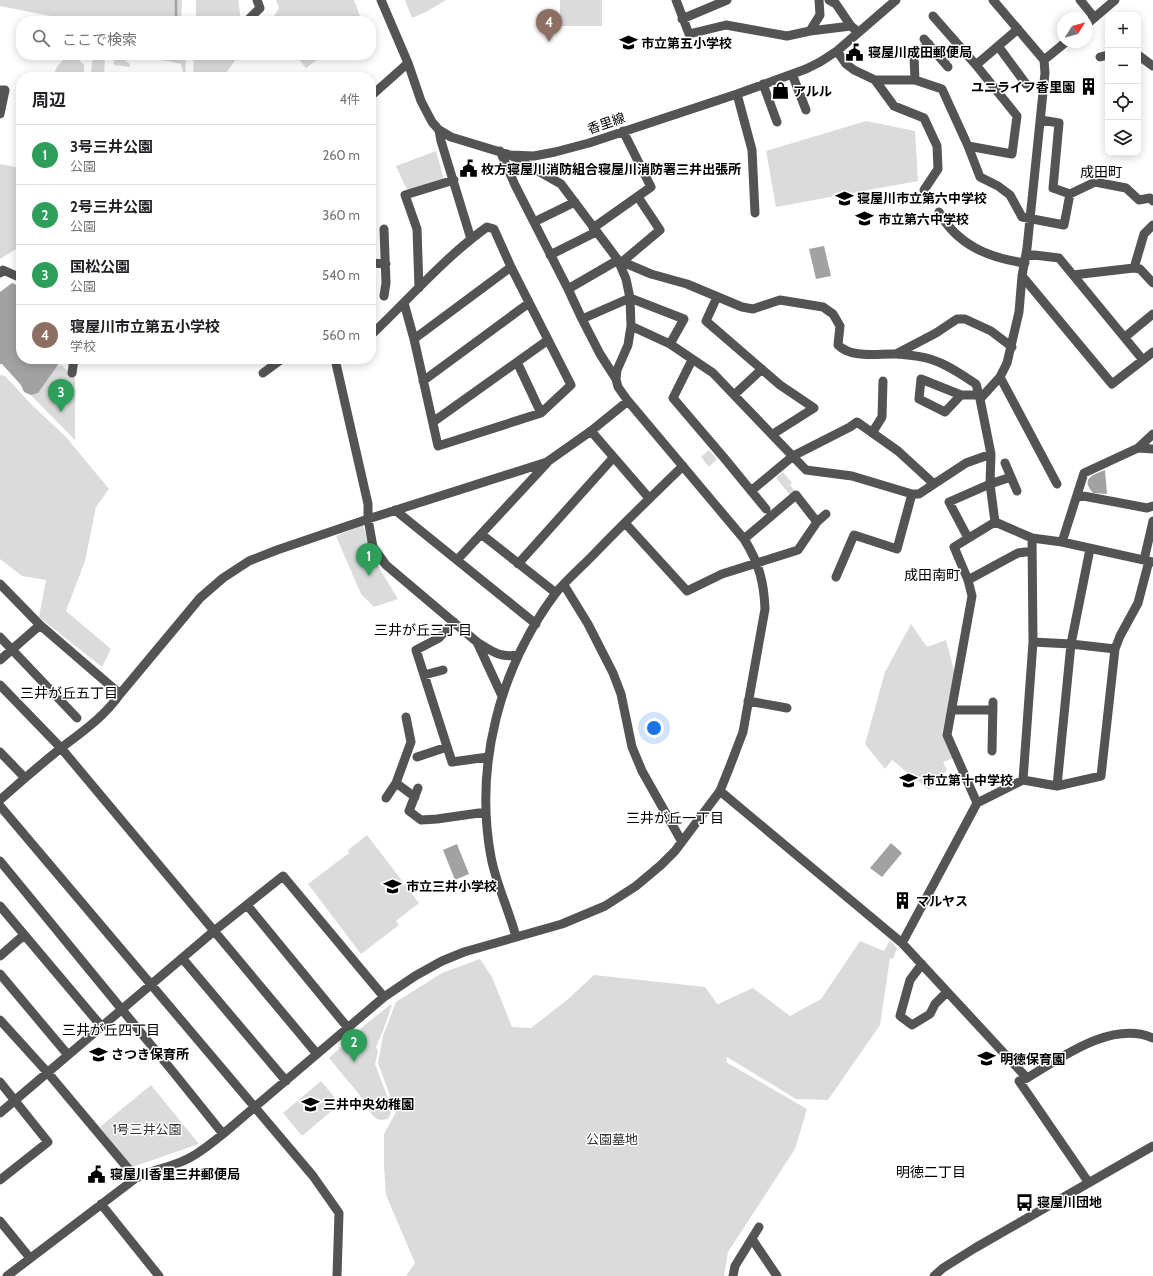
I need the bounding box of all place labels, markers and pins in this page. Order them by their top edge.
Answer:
pin: 4 [536,9,562,42]
school or university icon: 市立第五小学校 [618,33,638,53]
place label: 市立第五小学校 [641,35,732,51]
public building icon: 寝屋川成田郵便局 [845,42,865,62]
place label: 寝屋川成田郵便局 [868,44,972,60]
building icon: ユニライフ香里園 [1078,77,1098,97]
place label: ユニライフ香里園 [971,79,1075,95]
shop icon: アルル [770,81,790,101]
place label: アルル [793,83,832,99]
public building icon: 枚方寝屋川消防組合寝屋川消防署三井出張所 [458,159,478,179]
place label: 枚方寝屋川消防組合寝屋川消防署三井出張所 [481,161,741,177]
school or university icon: 寝屋川市立第六中学校 [834,188,854,208]
place label: 寝屋川市立第六中学校 [857,190,987,206]
school or university icon: 市立第六中学校 [855,209,875,229]
place label: 市立第六中学校 [878,211,969,227]
pin: 3 [48,379,74,412]
pin: 1 [356,543,382,576]
school or university icon: 市立第十中学校 [899,770,919,790]
place label: 市立第十中学校 [922,772,1013,788]
school or university icon: 市立三井小学校 [383,876,403,896]
place label: 市立三井小学校 [406,878,497,894]
building icon: マルヤス [893,891,913,911]
place label: マルヤス [916,893,968,909]
pin: 2 [341,1029,367,1062]
school or university icon: さつき保育所 [88,1044,108,1064]
place label: さつき保育所 [111,1046,189,1062]
school or university icon: 明徳保育園 [977,1049,997,1069]
place label: 明徳保育園 [1000,1051,1065,1067]
school or university icon: 三井中央幼稚園 [300,1094,320,1114]
place label: 三井中央幼稚園 [323,1096,414,1112]
public building icon: 寝屋川香里三井郵便局 [87,1164,107,1184]
place label: 寝屋川香里三井郵便局 [110,1166,240,1182]
bus stop icon: 寝屋川団地 [1014,1192,1034,1212]
place label: 寝屋川団地 [1037,1194,1102,1210]

